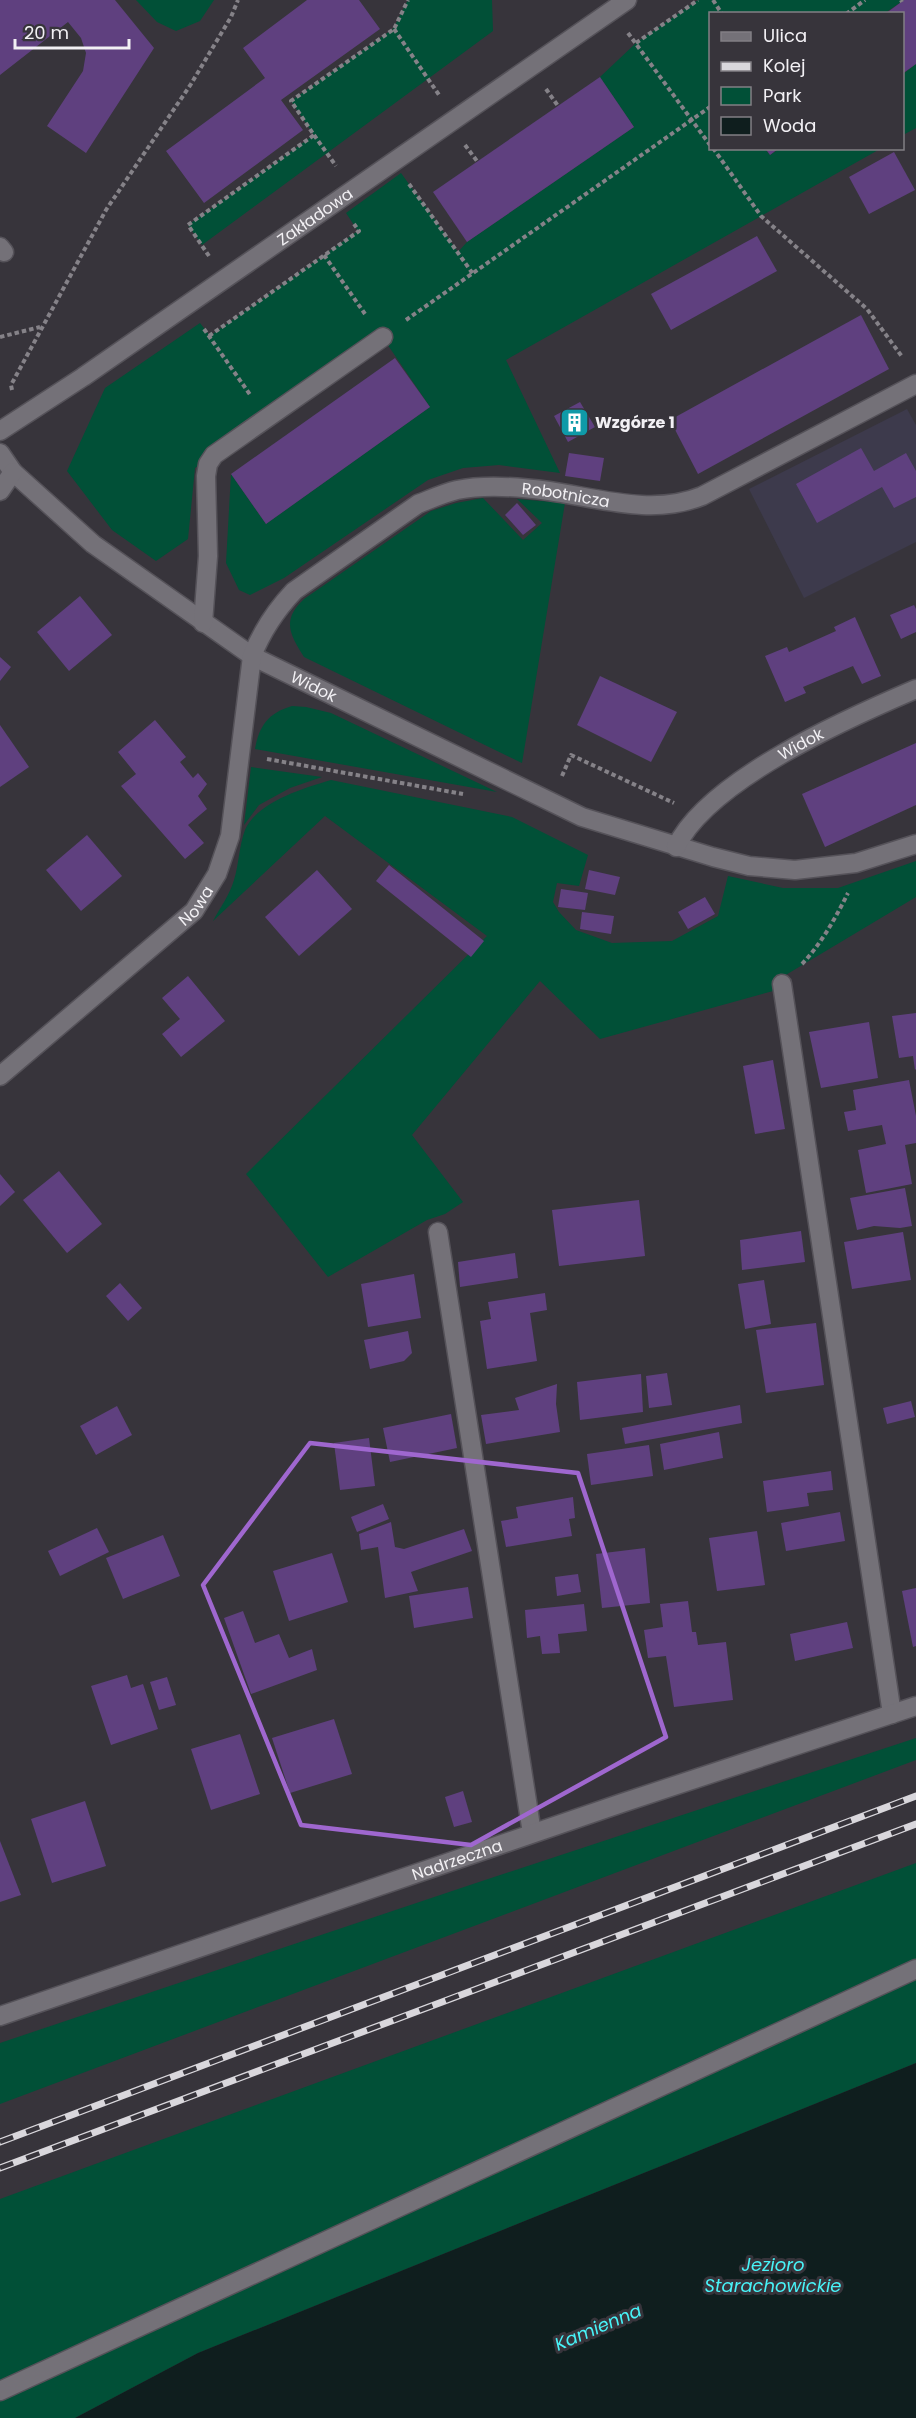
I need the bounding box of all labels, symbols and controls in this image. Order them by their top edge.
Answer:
scale bar [15,12,129,50]
legend [709,12,904,150]
text: 20 m [24,20,69,45]
text: Ulica [763,23,807,48]
text: Kolej [763,53,805,78]
text: Park [763,83,802,108]
text: Woda [763,113,816,138]
street label: Zakładowa [272,182,357,251]
building icon: Wzgórze 1 [558,406,590,438]
place label: Wzgórze 1 [595,411,675,434]
street label: Robotnicza [521,476,611,513]
street label: Widok [287,665,342,708]
street label: Widok [773,722,828,766]
street label: Nowa [173,881,219,931]
street label: Nadrzeczna [409,1833,505,1886]
water label: Jezioro Starachowickie [704,2252,842,2298]
water label: Kamienna [551,2297,645,2357]

